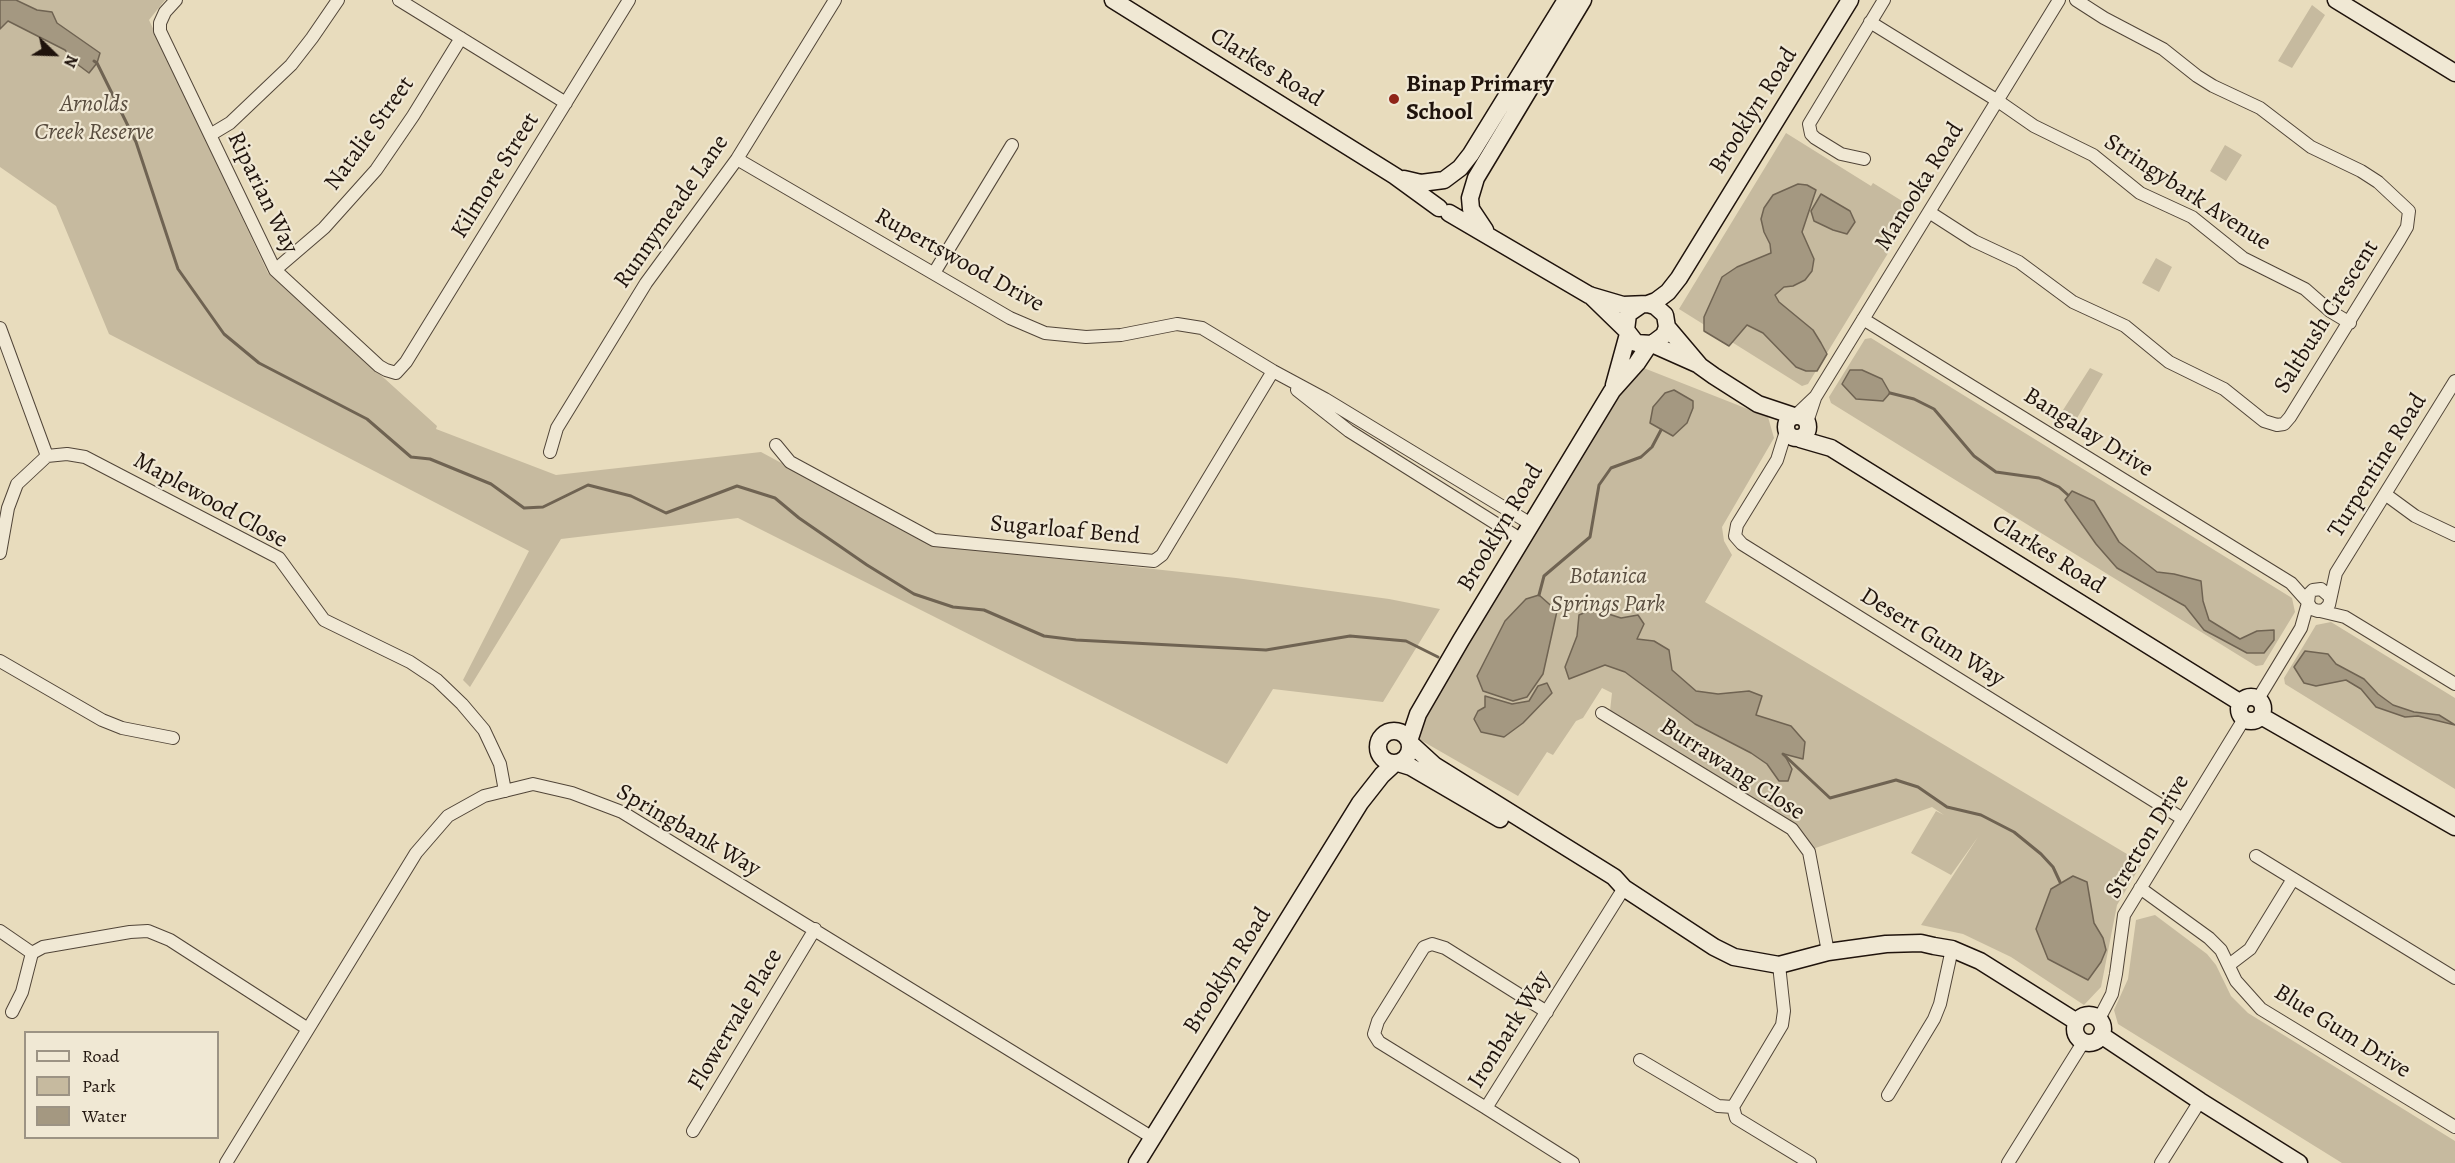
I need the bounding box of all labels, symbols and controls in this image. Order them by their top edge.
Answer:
street label: Clarkes Road [1204,22,1328,114]
north arrow [24,24,84,84]
street label: Brooklyn Road [1704,43,1804,179]
text: N [58,51,83,71]
street label: Natalie Street [319,71,421,197]
place label: Binap Primary School [1406,71,1554,127]
park label: Arnolds Creek Reserve [34,91,154,147]
marker: Binap Primary School [1387,92,1401,106]
street label: Kilmore Street [446,108,546,244]
street label: Manooka Road [1869,118,1971,256]
street label: Riparian Way [220,127,304,259]
street label: Stringybark Avenue [2098,128,2276,258]
street label: Runnymeade Lane [608,130,736,294]
street label: Rupertswood Drive [869,203,1049,319]
street label: Saltbush Crescent [2268,235,2386,399]
street label: Bangalay Drive [2018,382,2158,484]
street label: Turpentine Road [2322,389,2434,543]
street label: Maplewood Close [128,447,292,555]
street label: Brooklyn Road [1452,459,1550,597]
street label: Clarkes Road [1986,509,2110,601]
street label: Sugarloaf Bend [989,510,1141,552]
park label: Botanica Springs Park [1551,563,1665,619]
street label: Desert Gum Way [1854,582,2010,694]
street label: Burrawang Close [1654,712,1810,828]
street label: Stretton Drive [2100,770,2196,904]
street label: Springbank Way [611,778,765,884]
street label: Brooklyn Road [1178,903,1278,1039]
street label: Flowervale Place [682,944,790,1096]
street label: Ironbark Way [1462,966,1558,1094]
street label: Blue Gum Drive [2268,979,2416,1085]
legend [24,1031,219,1139]
text: Road [82,1044,119,1068]
text: Park [82,1074,116,1098]
text: Water [82,1104,127,1128]

